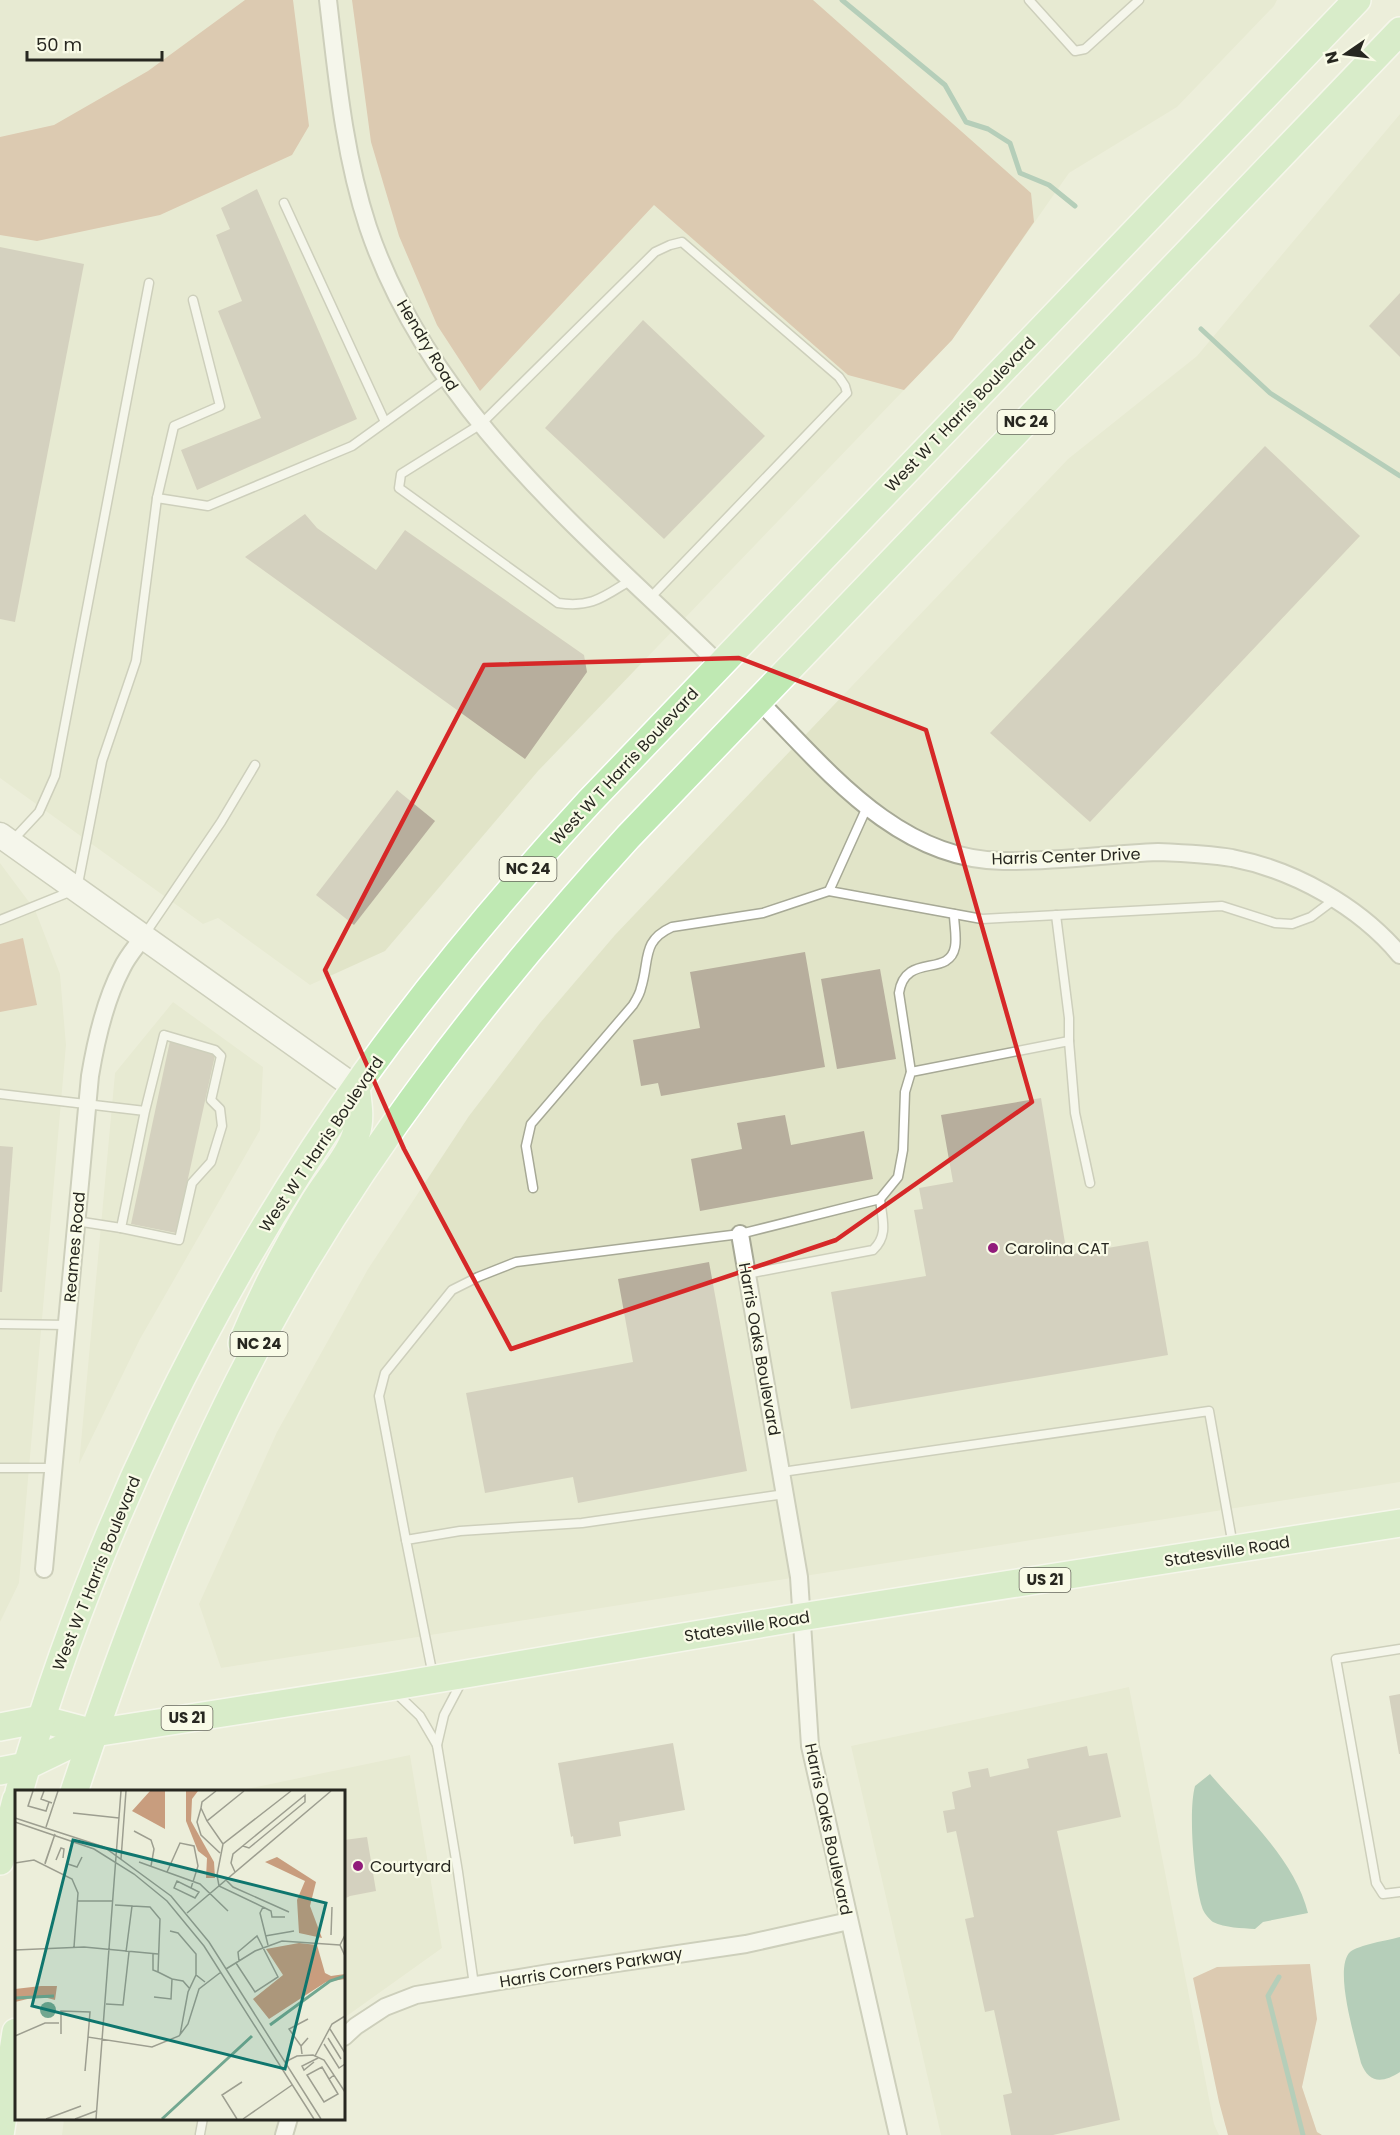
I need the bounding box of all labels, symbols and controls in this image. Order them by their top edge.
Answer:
scale bar [27,24,162,62]
north arrow [1316,24,1376,84]
text: 50 m [36,32,82,57]
text: N [1319,49,1345,66]
street label: Hendry Road [391,295,464,395]
street label: West W T Harris Boulevard [880,332,1041,497]
road number: NC 24 [998,410,1054,434]
street label: West W T Harris Boulevard [545,682,704,850]
street label: Harris Center Drive [991,842,1141,871]
road number: NC 24 [500,857,556,881]
street label: West W T Harris Boulevard [254,1052,389,1237]
street label: Reames Road [58,1191,91,1303]
place label: Carolina CAT [1005,1237,1110,1260]
marker: Carolina CAT [986,1241,1000,1255]
street label: Harris Oaks Boulevard [733,1261,786,1437]
road number: NC 24 [230,1332,288,1356]
street label: West W T Harris Boulevard [47,1472,146,1674]
street label: Statesville Road [1163,1530,1291,1573]
road number: US 21 [1020,1568,1070,1592]
street label: Statesville Road [683,1605,811,1648]
road number: US 21 [162,1706,213,1730]
street label: Harris Oaks Boulevard [799,1741,858,1917]
inset map [15,1790,345,2120]
place label: Courtyard [370,1855,451,1878]
marker: Courtyard [351,1859,365,1873]
street label: Harris Corners Parkway [498,1942,684,1993]

